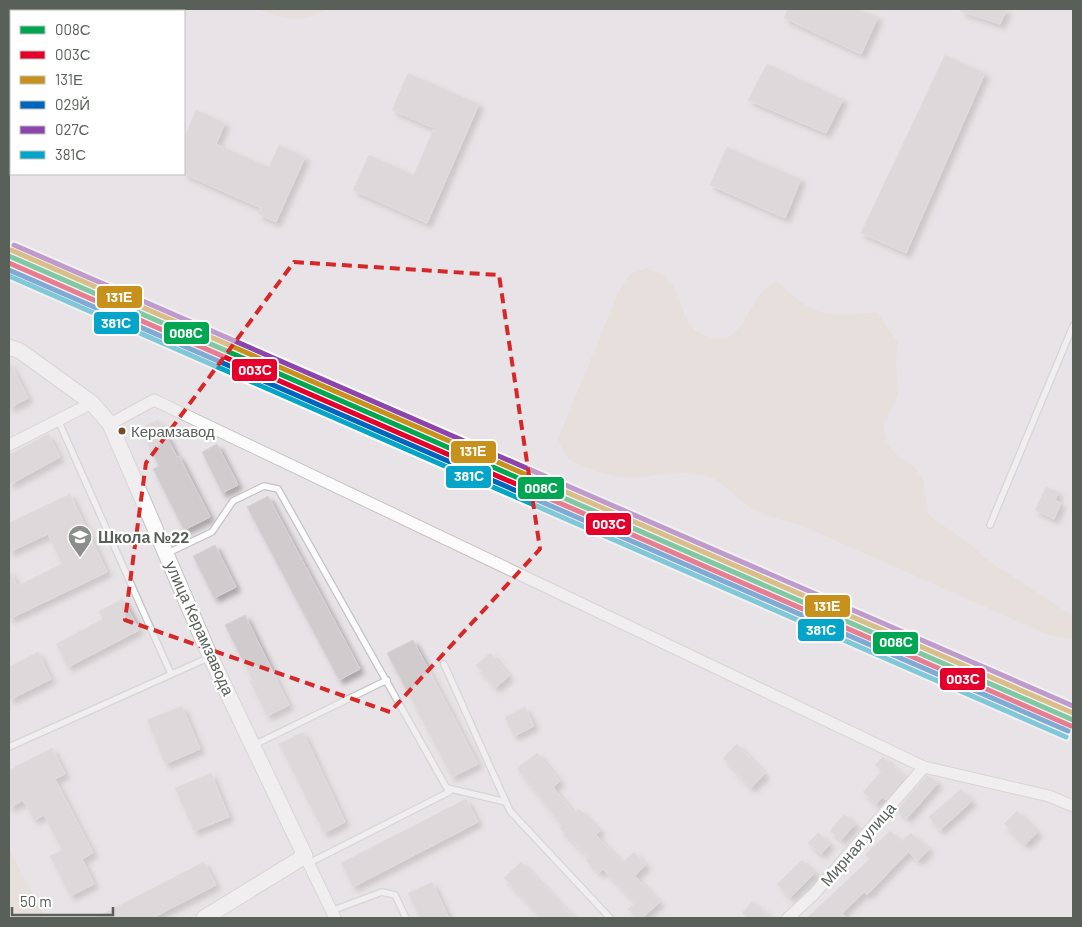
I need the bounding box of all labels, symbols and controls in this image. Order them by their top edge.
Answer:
legend [10,10,185,175]
text: 008С [55,20,91,38]
text: 003С [55,45,91,63]
text: 131Е [55,70,83,88]
text: 029Й [55,95,90,113]
text: 027С [55,120,90,138]
text: 381С [55,145,86,163]
line badge: 131Е [96,285,143,309]
text: 131Е [106,288,132,305]
line badge: 381С [93,311,140,335]
text: 381С [101,314,131,331]
line badge: 008С [163,321,210,345]
text: 008С [169,324,203,341]
line badge: 003С [231,358,278,382]
text: 003С [238,361,272,378]
place label: Керамзавод [131,422,215,440]
marker: Керамзавод [117,426,127,436]
line badge: 131Е [450,440,497,464]
text: 131Е [460,442,486,459]
line badge: 381С [445,465,492,489]
text: 381С [454,467,484,484]
line badge: 008С [517,476,565,500]
text: 008С [524,479,558,496]
line badge: 003С [585,512,632,536]
text: 003С [592,515,626,532]
school or university icon: Школа №22 [67,524,93,558]
place label: Школа №22 [98,527,189,546]
street label: улица Керамзавода [162,558,239,698]
line badge: 131Е [804,594,851,618]
text: 131Е [814,597,840,614]
line badge: 381С [797,618,845,642]
text: 381С [806,621,836,638]
line badge: 008С [872,631,919,655]
text: 008С [879,633,913,650]
line badge: 003С [939,667,986,691]
text: 003С [946,670,980,687]
street label: Мирная улица [816,798,899,889]
scale bar [12,884,114,916]
text: 50 m [20,892,52,910]

